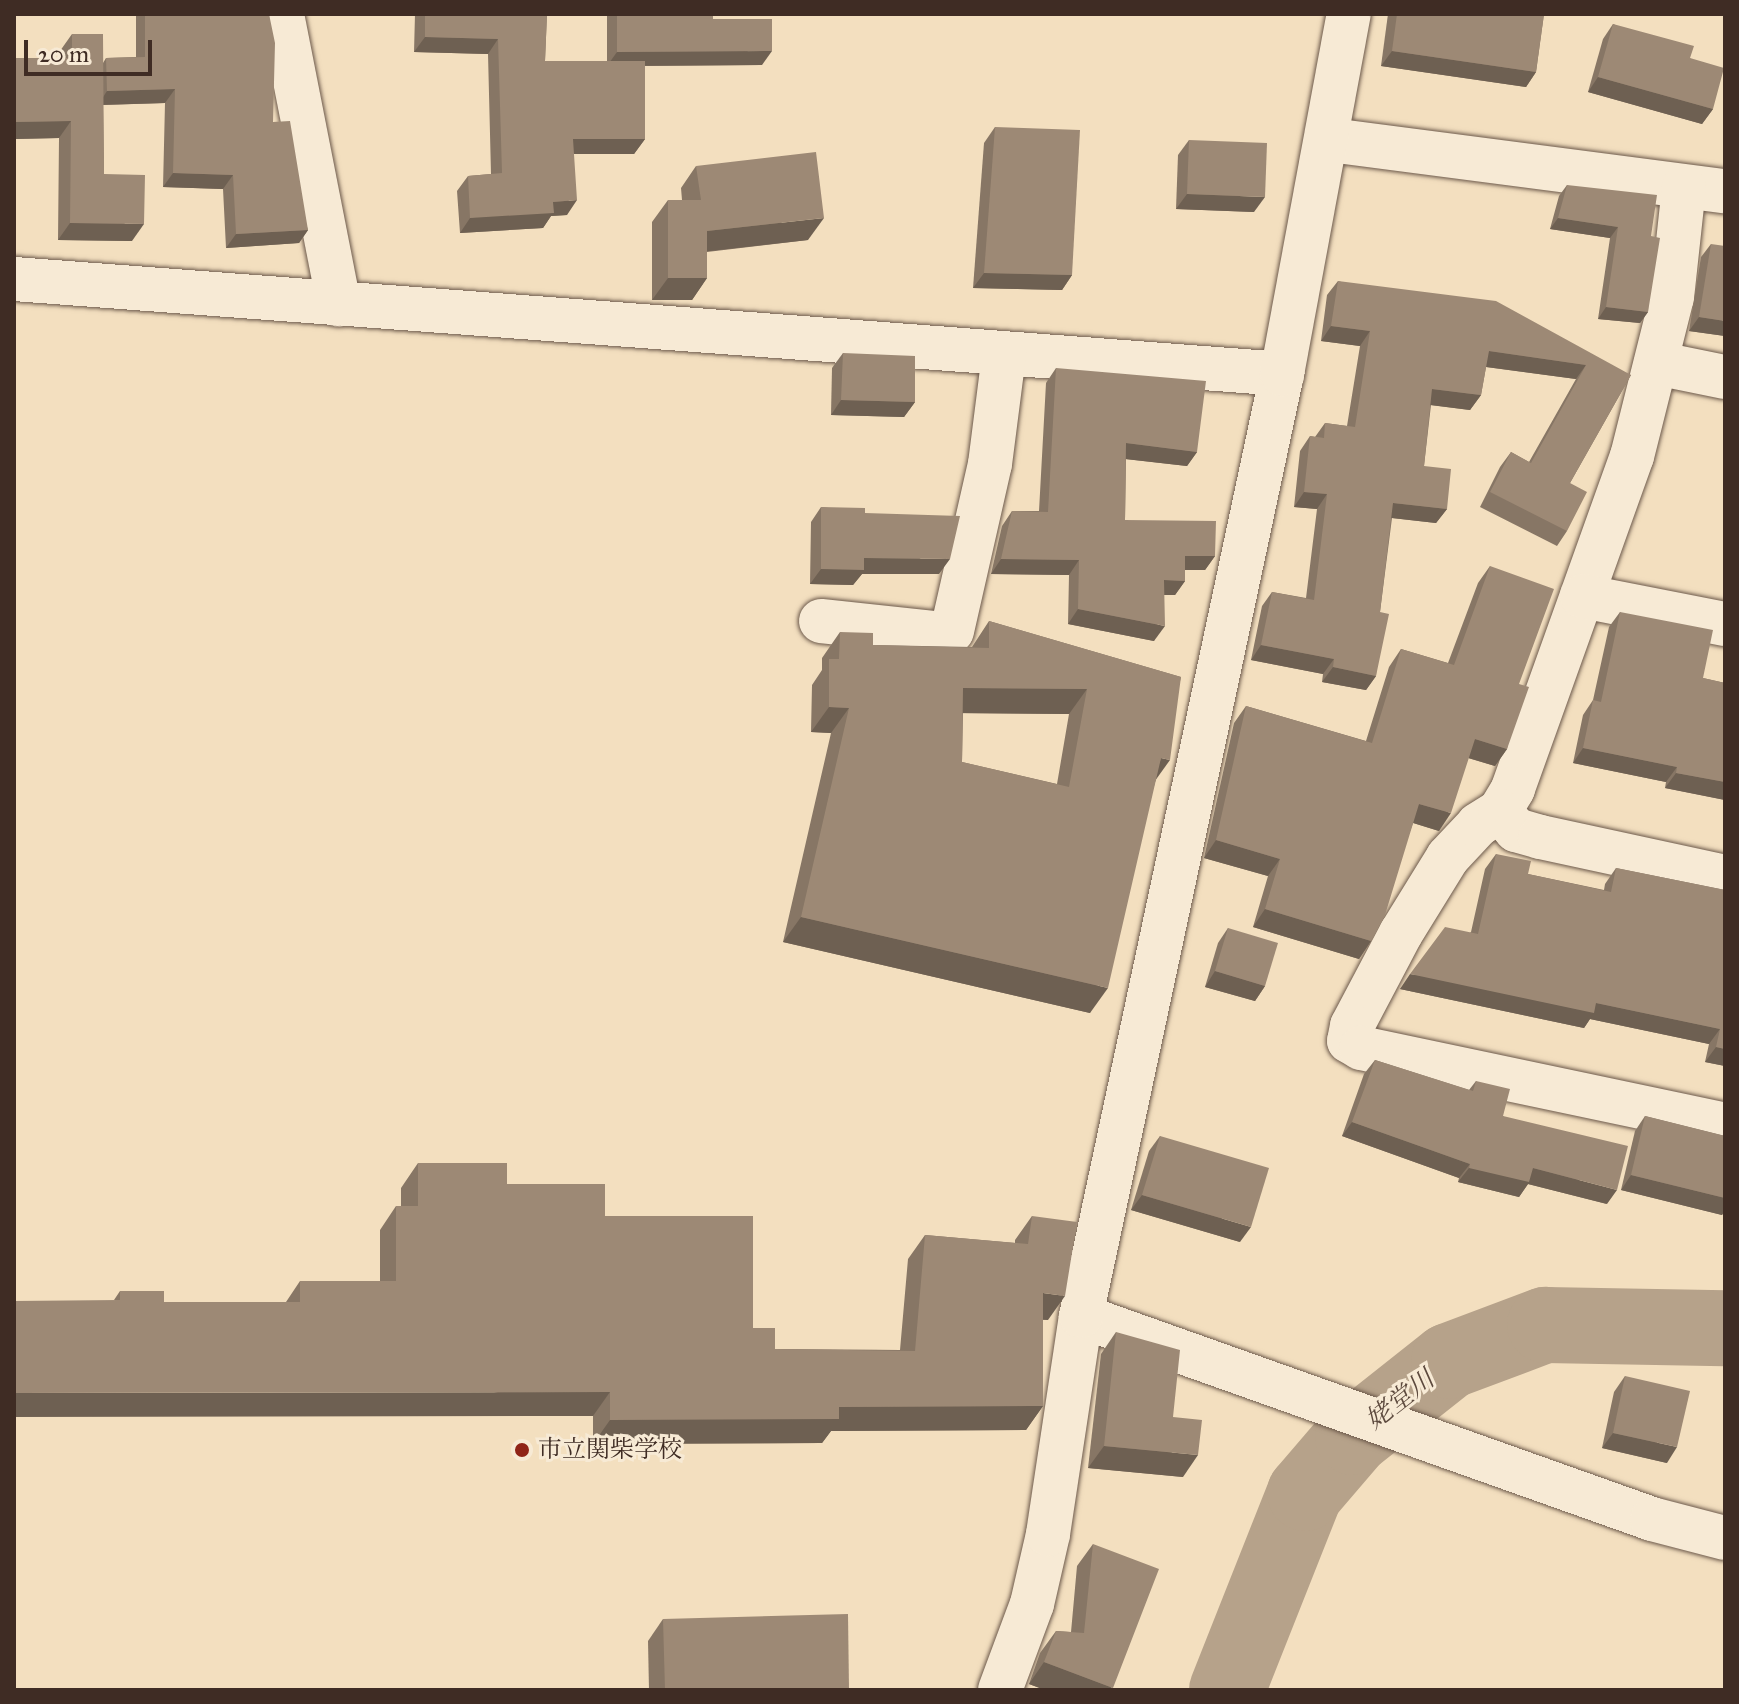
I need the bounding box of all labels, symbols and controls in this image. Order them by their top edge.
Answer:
scale bar [28,24,156,74]
text: 20 m [38,39,89,69]
water label: 姥堂川 [1360,1364,1440,1436]
place label: 市立関柴学校 [538,1436,682,1464]
marker: 市立関柴学校 [513,1441,531,1459]

